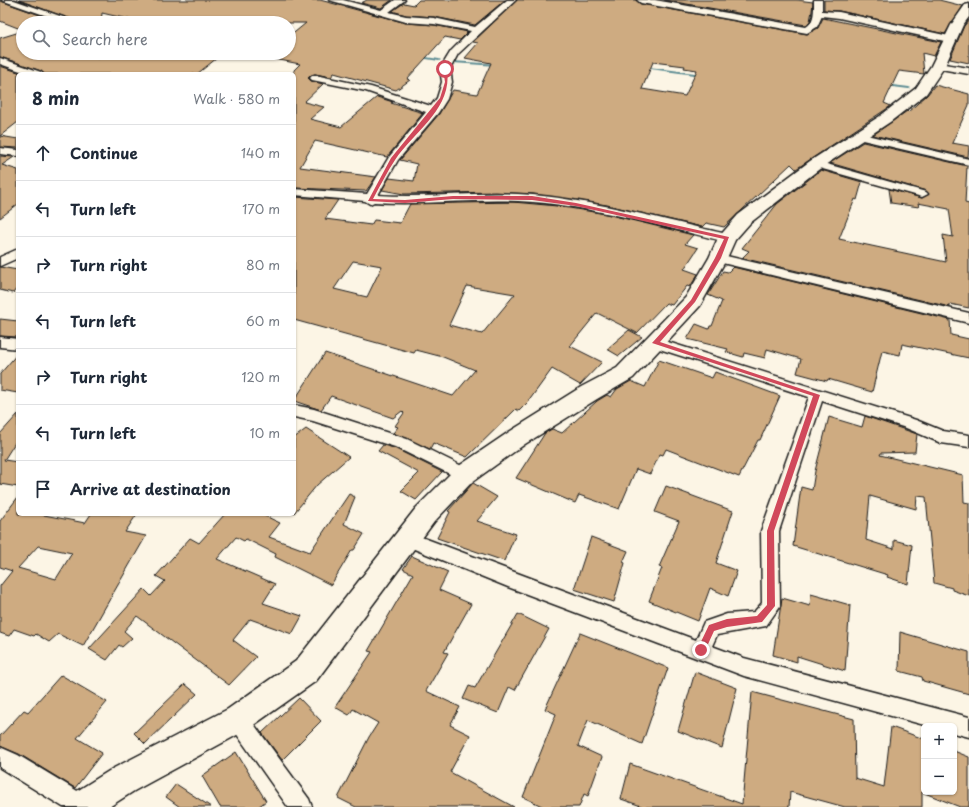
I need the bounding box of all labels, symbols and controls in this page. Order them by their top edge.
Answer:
search box [16,16,296,60]
icon: search [30,27,52,49]
text: Search here [62,27,148,50]
route start [436,60,454,78]
text: 8 min [32,85,80,111]
text: Walk · 580 m [193,89,280,108]
text: Continue [70,141,138,164]
icon: ahead [32,142,54,164]
text: 140 m [241,143,280,162]
text: Turn left [70,197,136,220]
icon: left [32,198,54,220]
text: 170 m [242,199,280,218]
text: Turn right [70,253,147,276]
icon: right [32,254,54,276]
text: 80 m [246,255,280,274]
text: Turn left [70,309,136,332]
icon: left [32,310,54,332]
text: 60 m [246,311,280,330]
text: Turn right [70,365,147,388]
icon: right [32,366,54,388]
text: 120 m [241,367,280,386]
text: Turn left [70,421,136,444]
icon: left [32,422,54,444]
text: 10 m [250,423,280,442]
text: Arrive at destination [70,477,231,500]
icon: arrive [32,478,54,500]
route end [692,641,710,659]
map controls [921,723,957,795]
button: + [921,723,957,759]
button: − [921,759,957,795]

